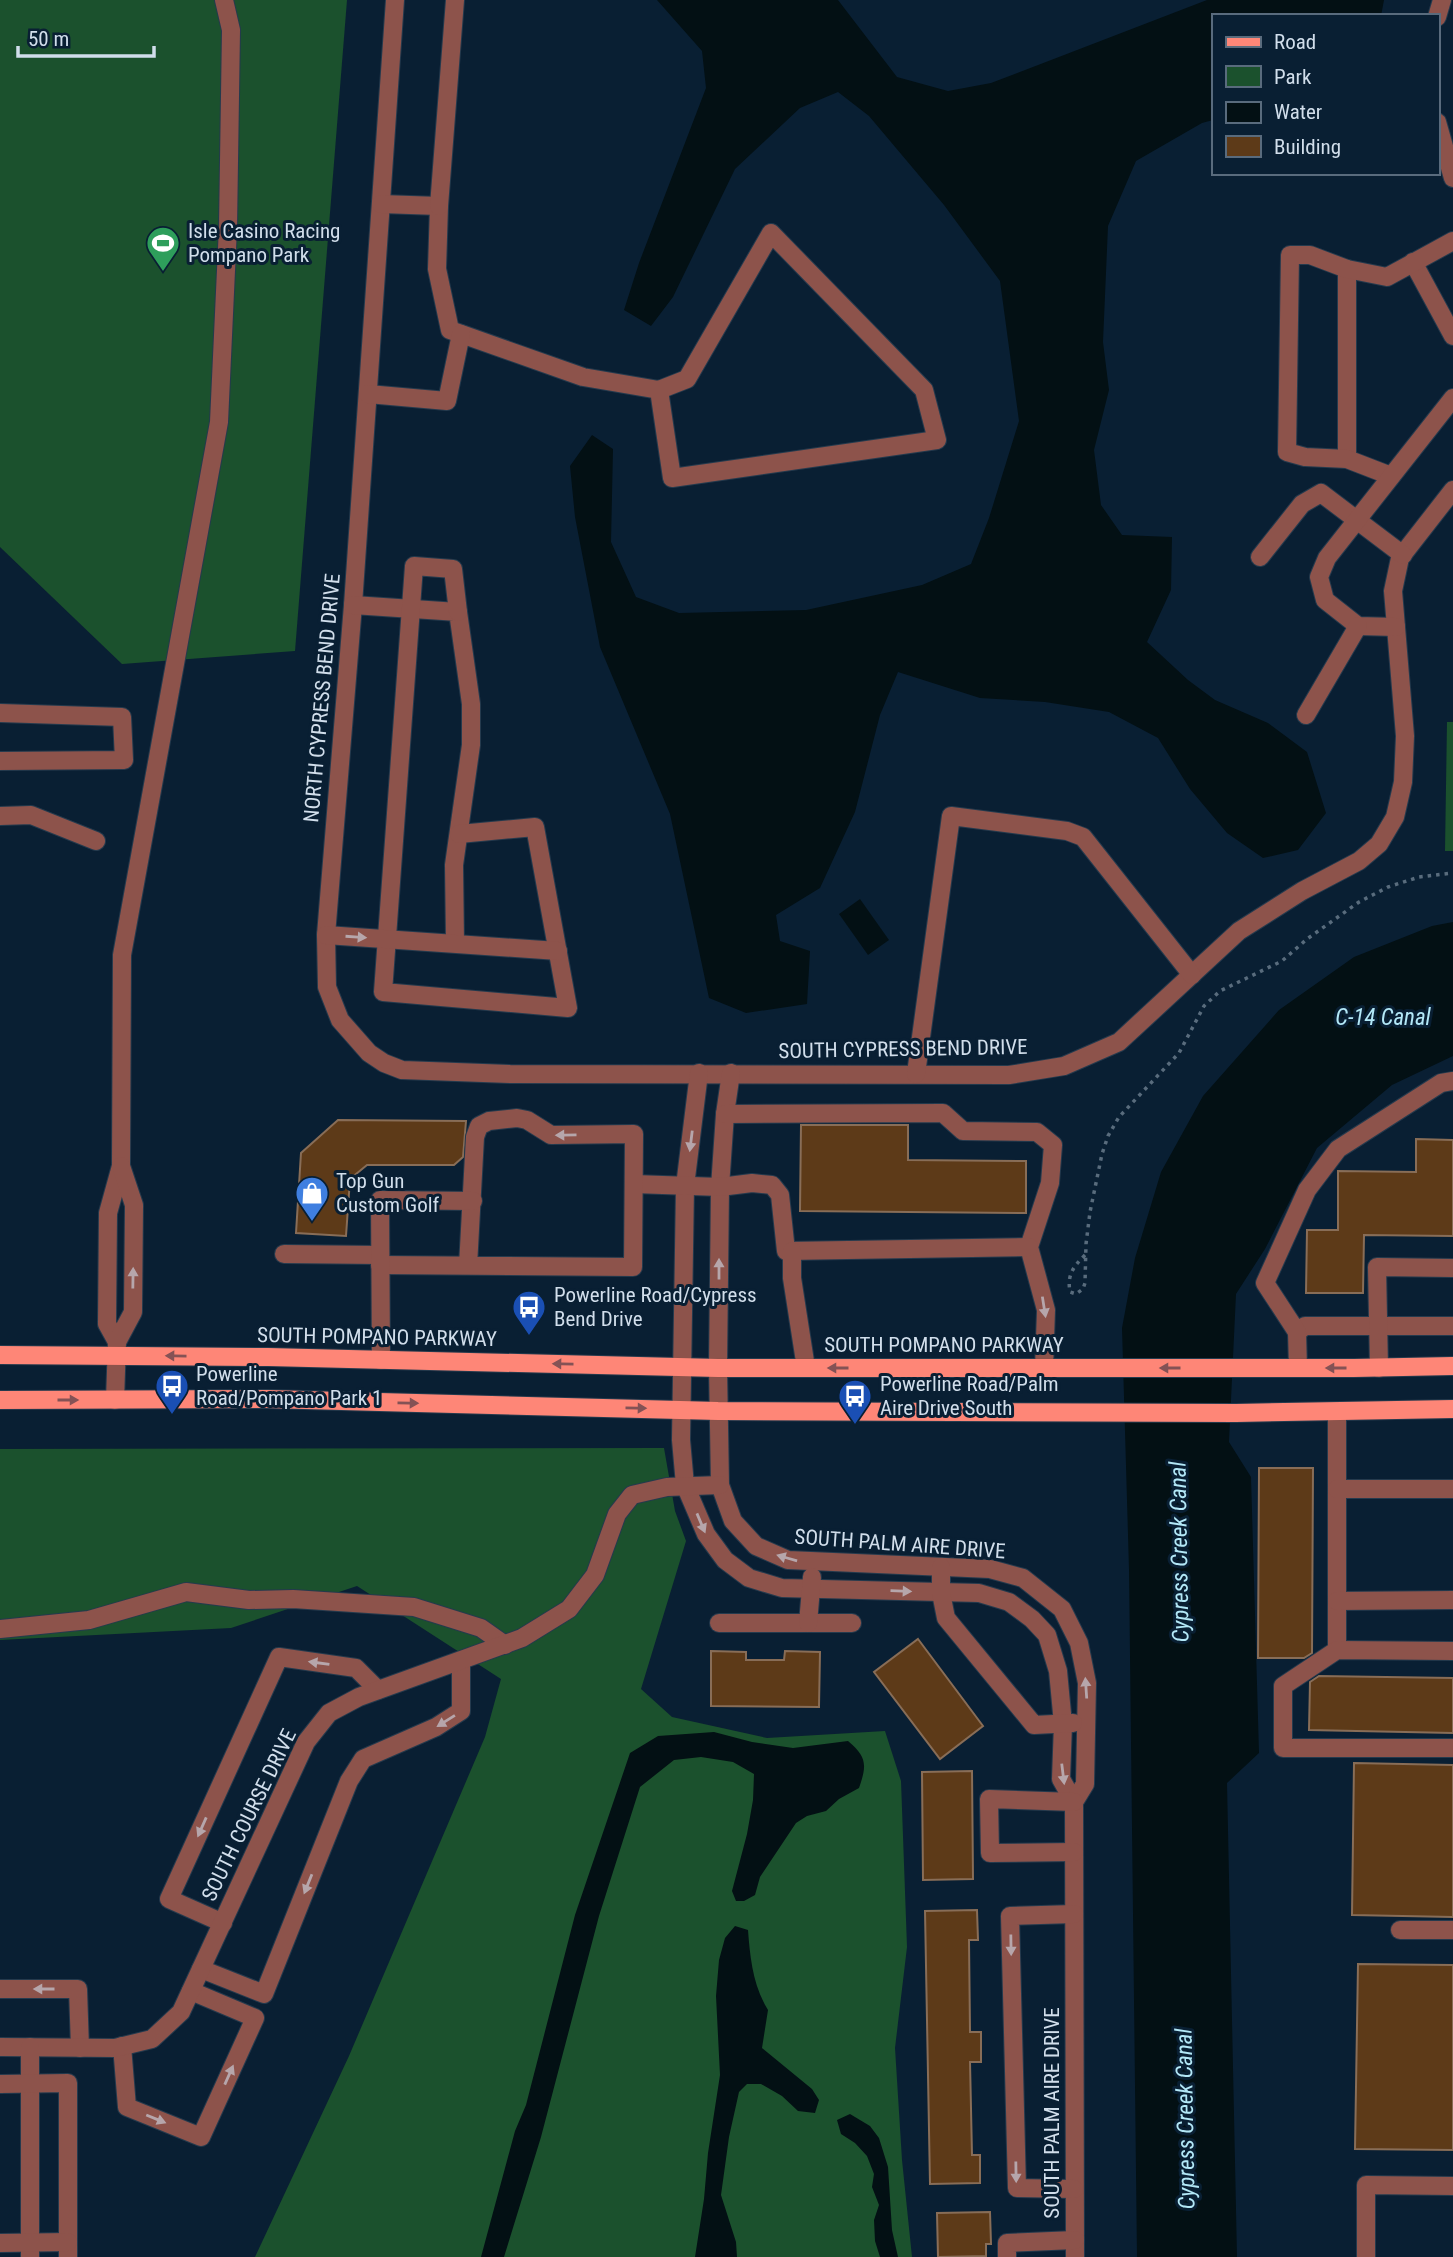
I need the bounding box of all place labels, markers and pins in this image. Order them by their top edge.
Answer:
place label: Isle Casino Racing Pompano Park [188,219,340,267]
sports icon: Isle Casino Racing Pompano Park [144,224,182,273]
place label: Top Gun Custom Golf [336,1169,440,1217]
shop icon: Top Gun Custom Golf [293,1174,331,1223]
place label: Powerline Road/Cypress Bend Drive [554,1283,757,1331]
bus stop icon: Powerline Road/Cypress Bend Drive [510,1288,548,1337]
place label: Powerline Road/Pompano Park 1 [196,1362,382,1410]
bus stop icon: Powerline Road/Pompano Park 1 [153,1367,191,1416]
place label: Powerline Road/Palm Aire Drive South [880,1372,1059,1420]
bus stop icon: Powerline Road/Palm Aire Drive South [836,1377,874,1426]

